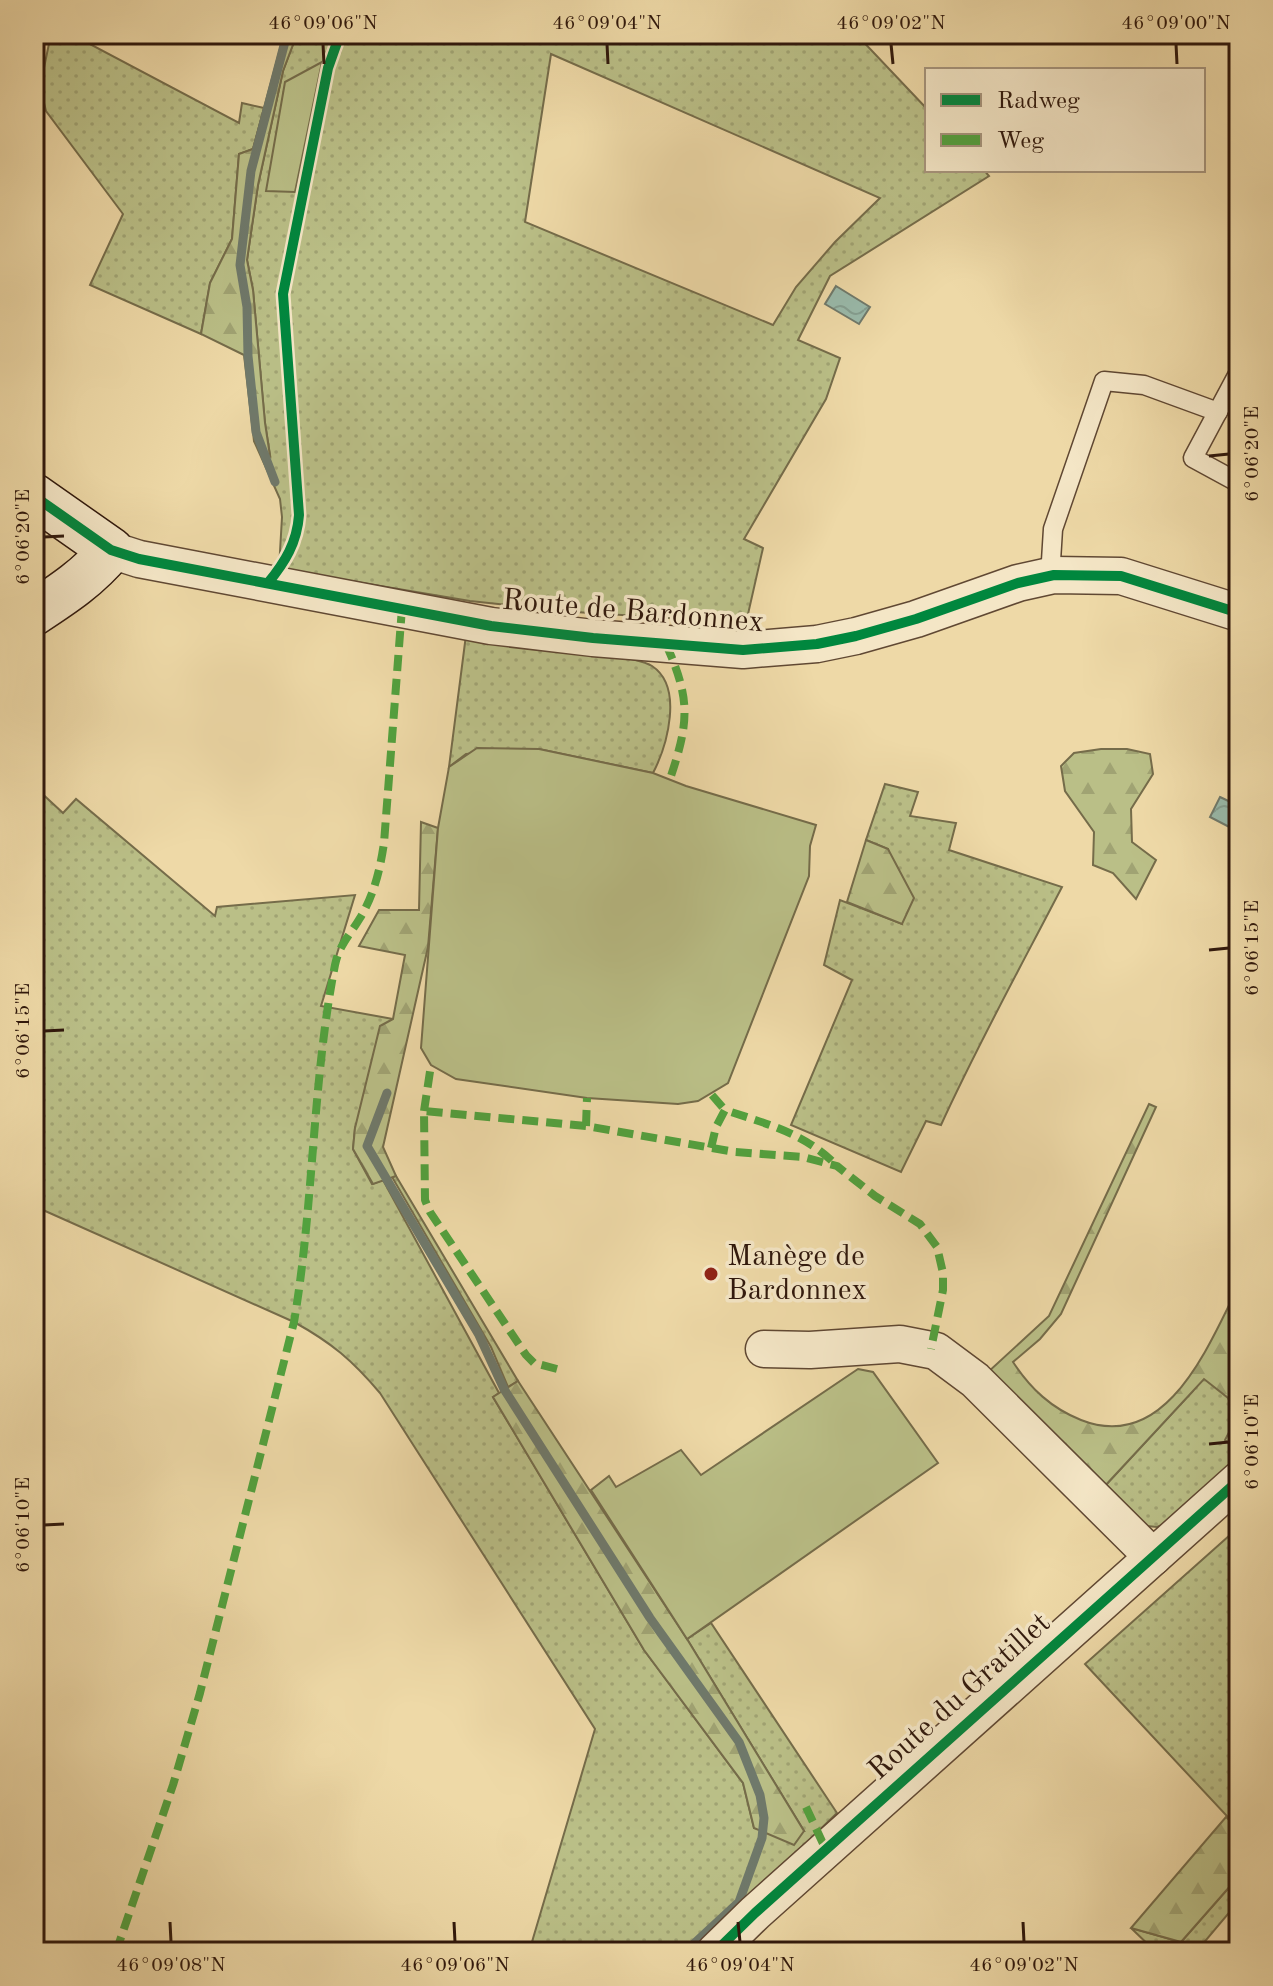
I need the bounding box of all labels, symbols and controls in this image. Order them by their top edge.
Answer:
text: 46°09'06"N [268,14,378,34]
text: 46°09'04"N [552,14,662,34]
text: 46°09'02"N [836,14,946,34]
text: 46°09'00"N [1121,14,1231,34]
legend [925,68,1205,172]
text: Radweg [997,90,1080,114]
text: Weg [997,130,1044,154]
text: 6°06'20"E [1243,406,1263,502]
text: 6°06'20"E [14,489,34,585]
street label: Route de Bardonnex [501,586,765,638]
text: 6°06'15"E [1243,900,1263,996]
text: 6°06'15"E [14,983,34,1079]
place label: Manège de Bardonnex [727,1242,867,1306]
marker: Manège de Bardonnex [702,1265,720,1283]
text: 6°06'10"E [1243,1394,1263,1490]
text: 6°06'10"E [14,1477,34,1573]
street label: Route du Gratillet [863,1608,1057,1786]
text: 46°09'08"N [116,1956,226,1976]
text: 46°09'06"N [400,1956,510,1976]
text: 46°09'04"N [685,1956,795,1976]
text: 46°09'02"N [969,1956,1079,1976]

